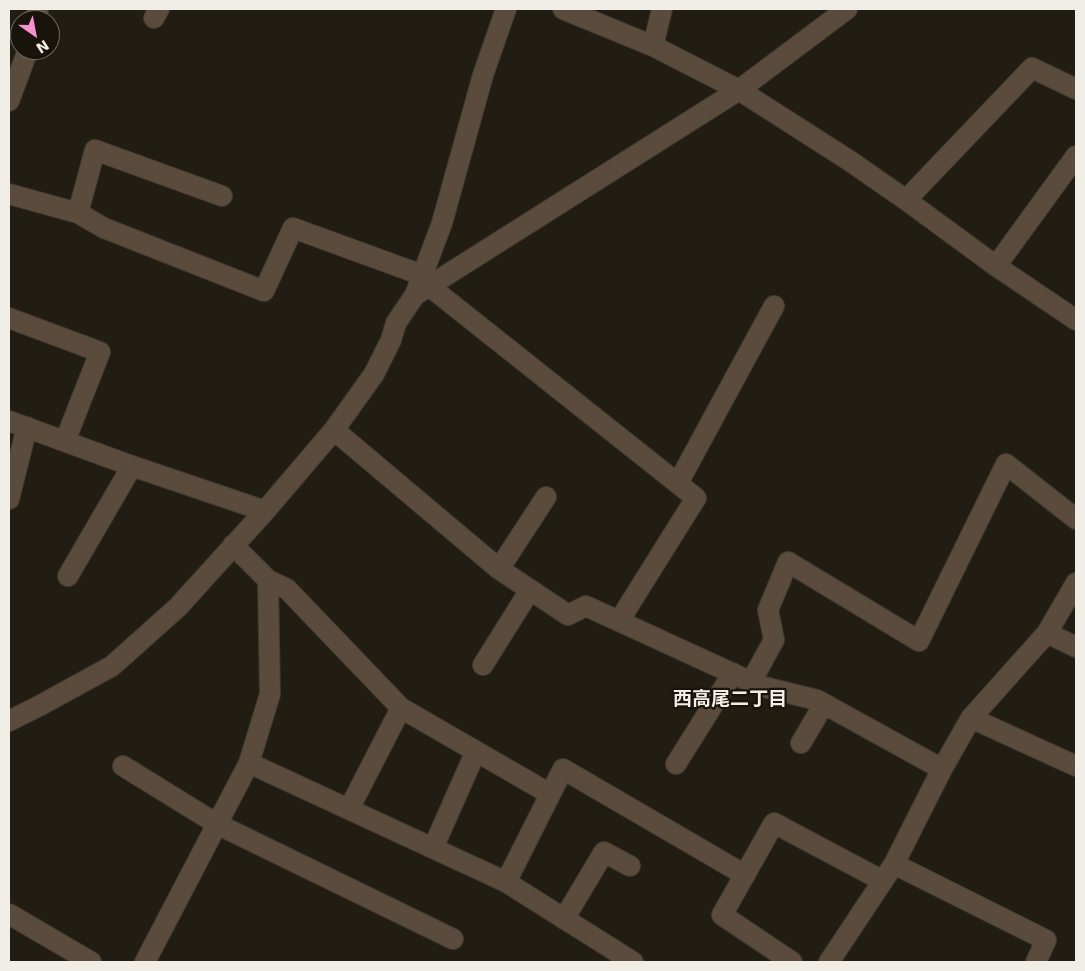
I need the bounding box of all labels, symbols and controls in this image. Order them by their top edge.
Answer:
north arrow [10,10,60,60]
text: N [33,37,52,57]
district label: 西高尾二丁目 [673,689,787,711]

